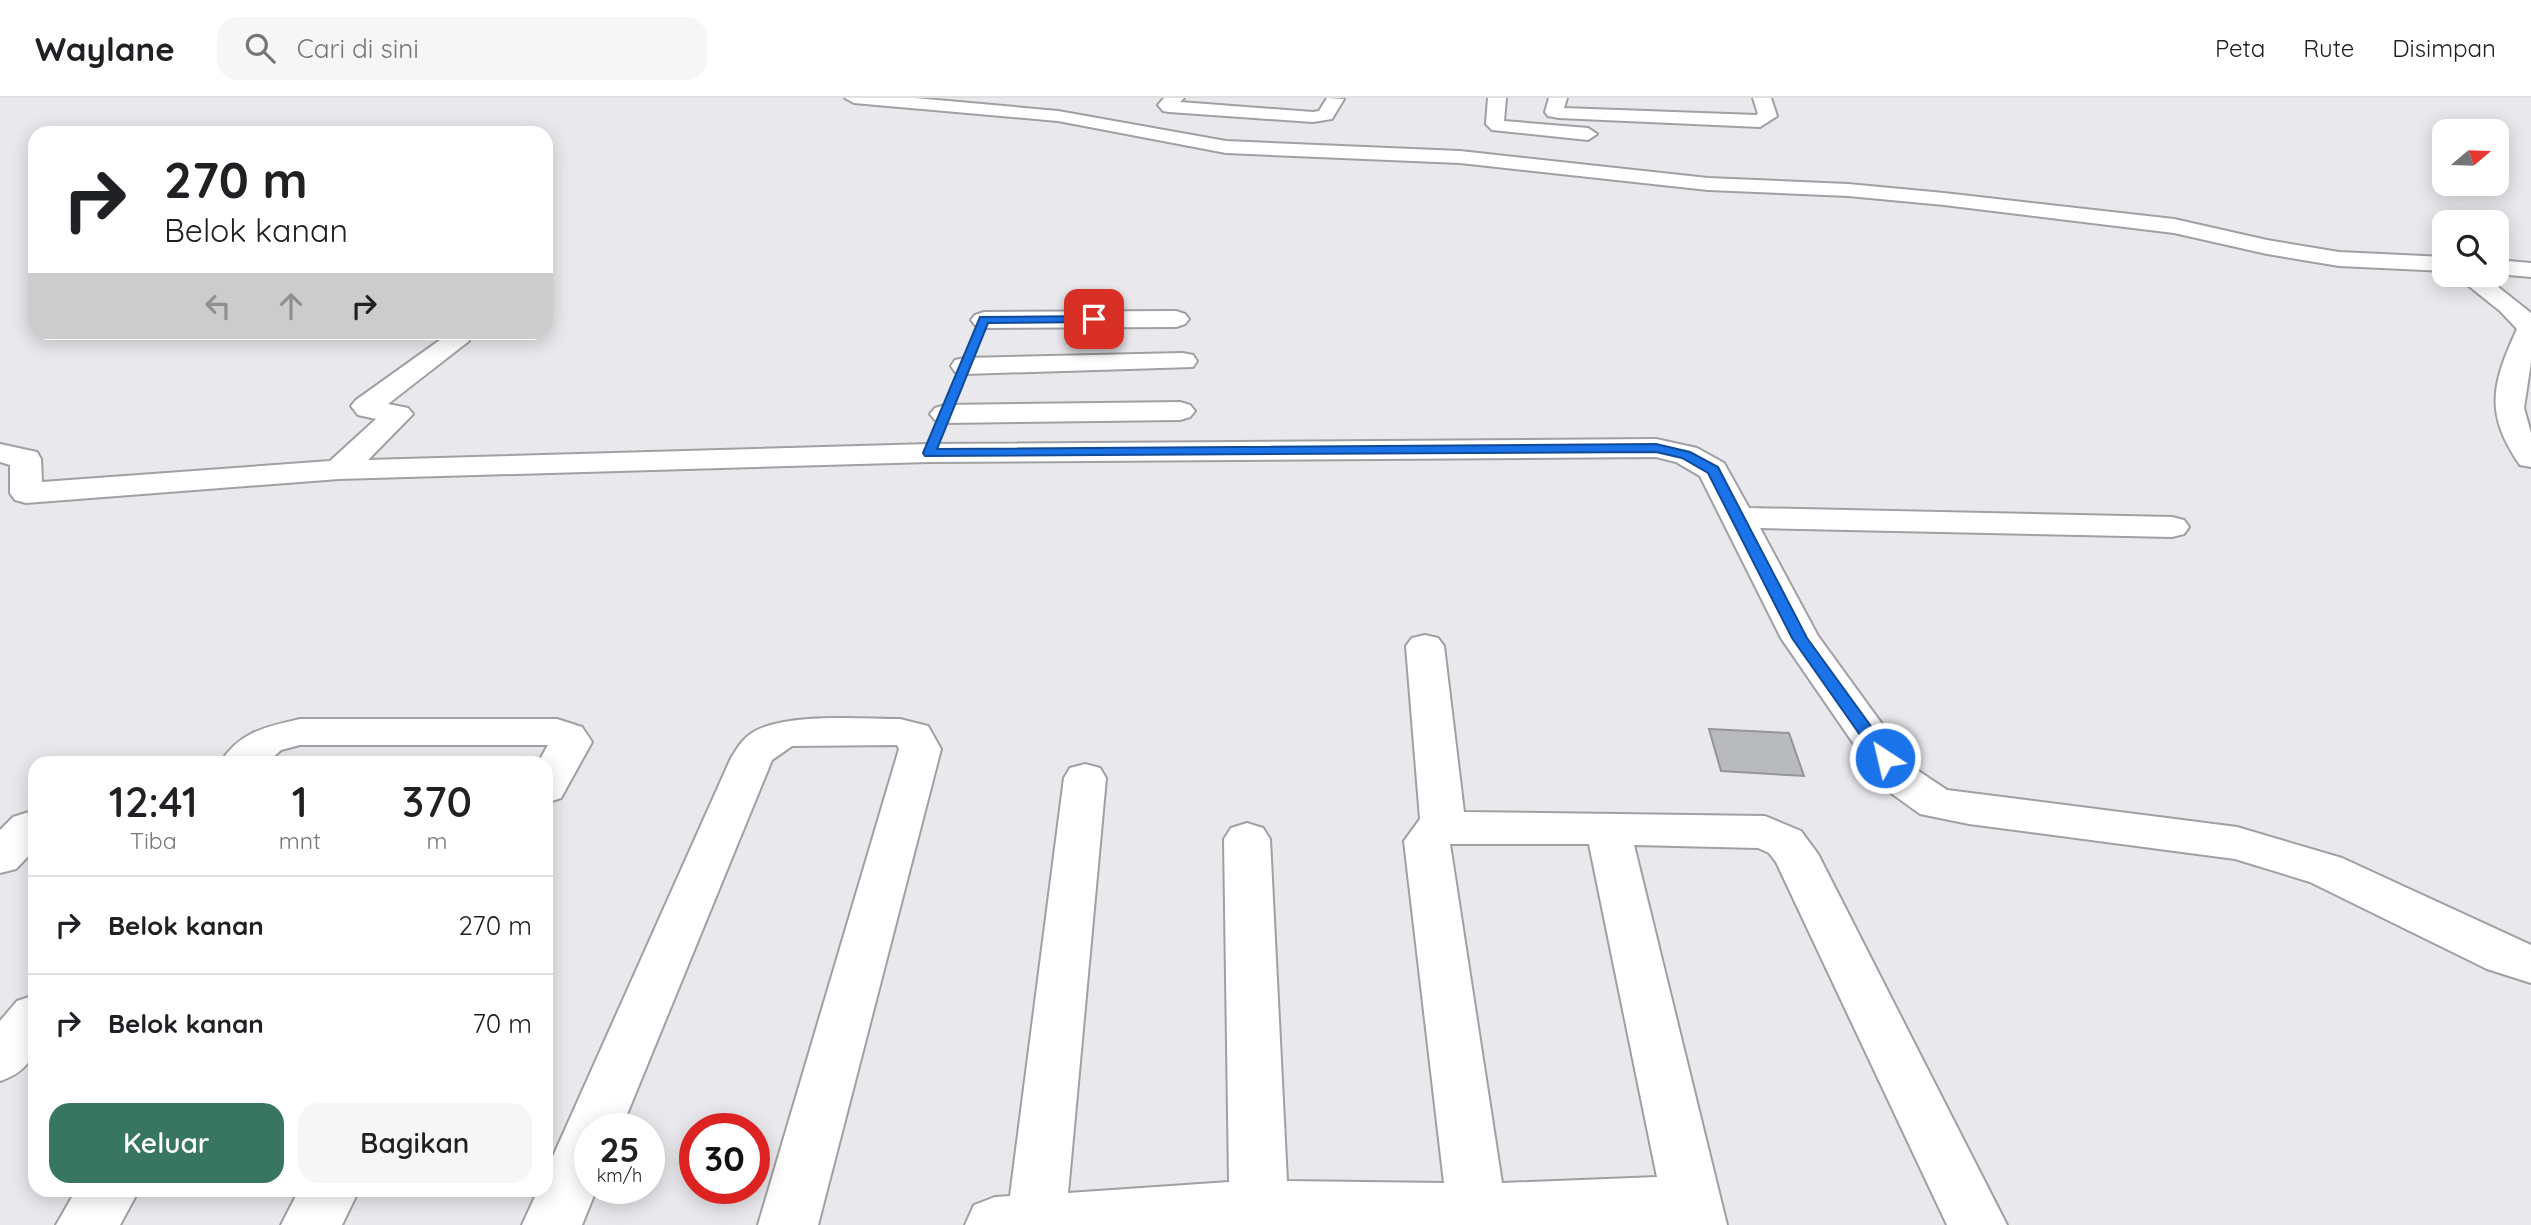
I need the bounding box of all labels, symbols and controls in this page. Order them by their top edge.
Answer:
search box [217,17,707,80]
text: Waylane [35,28,175,69]
icon: search [241,29,279,67]
text: Cari di sini [297,32,419,65]
text: Peta [2215,33,2265,63]
text: Rute [2303,33,2354,63]
text: Disimpan [2392,33,2496,63]
north arrow [2432,119,2510,196]
map controls [2432,119,2509,287]
text: 270 m [164,149,308,210]
icon: right [49,154,140,245]
text: Belok kanan [164,210,348,250]
button: search [2432,210,2509,287]
icon: left [199,287,237,325]
icon: ahead [272,287,310,325]
icon: right [345,287,383,325]
pin [1064,289,1124,349]
icon: arrive [1075,300,1113,338]
position arrow [1848,721,1922,795]
text: 12:41 [109,775,198,828]
text: 1 [292,775,308,828]
text: 370 [402,775,472,828]
text: Tiba [130,826,177,855]
text: mnt [279,826,321,855]
text: m [426,826,447,855]
icon: right [49,906,87,944]
text: Belok kanan [108,909,264,942]
text: 270 m [458,909,532,942]
icon: right [49,1004,87,1042]
text: Belok kanan [108,1007,264,1040]
text: 70 m [472,1007,532,1040]
button: Keluar [49,1103,284,1183]
button: Bagikan [298,1103,532,1183]
speed limit sign: 30 [679,1113,770,1204]
text: 25 [599,1127,640,1171]
text: km/h [597,1164,642,1187]

